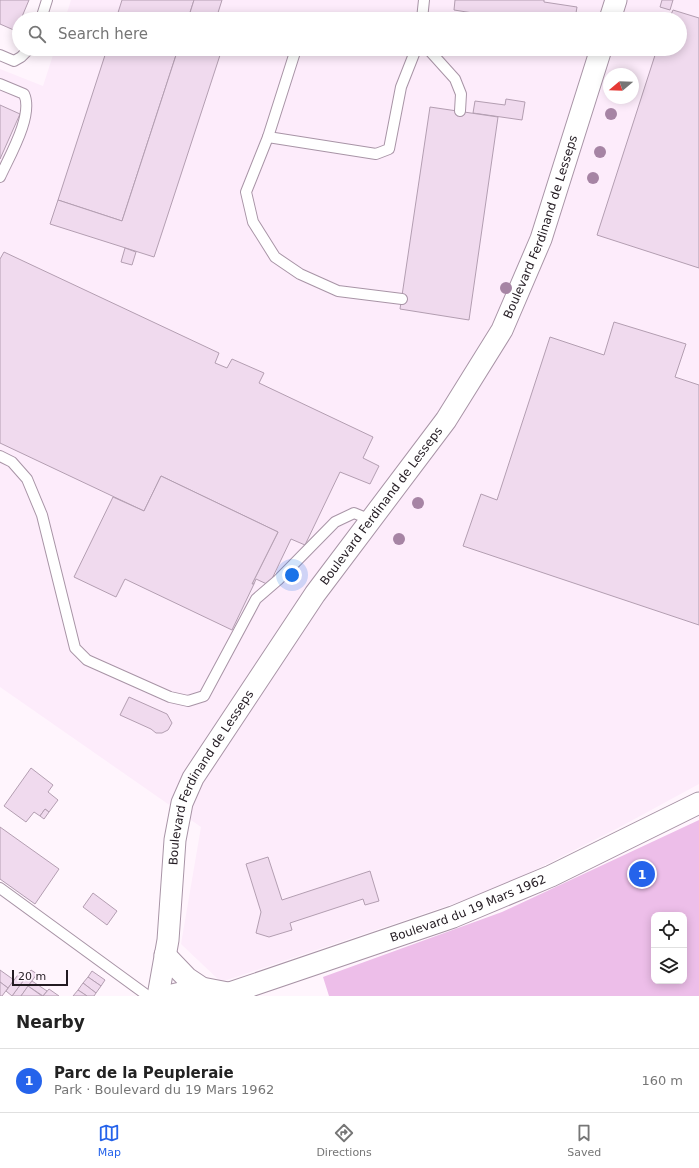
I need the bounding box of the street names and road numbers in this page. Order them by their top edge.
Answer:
street label: Boulevard Ferdinand de Lesseps [501,133,580,321]
street label: Boulevard Ferdinand de Lesseps [317,424,445,588]
street label: Boulevard Ferdinand de Lesseps [166,687,256,866]
street label: Boulevard du 19 Mars 1962 [388,872,548,945]

